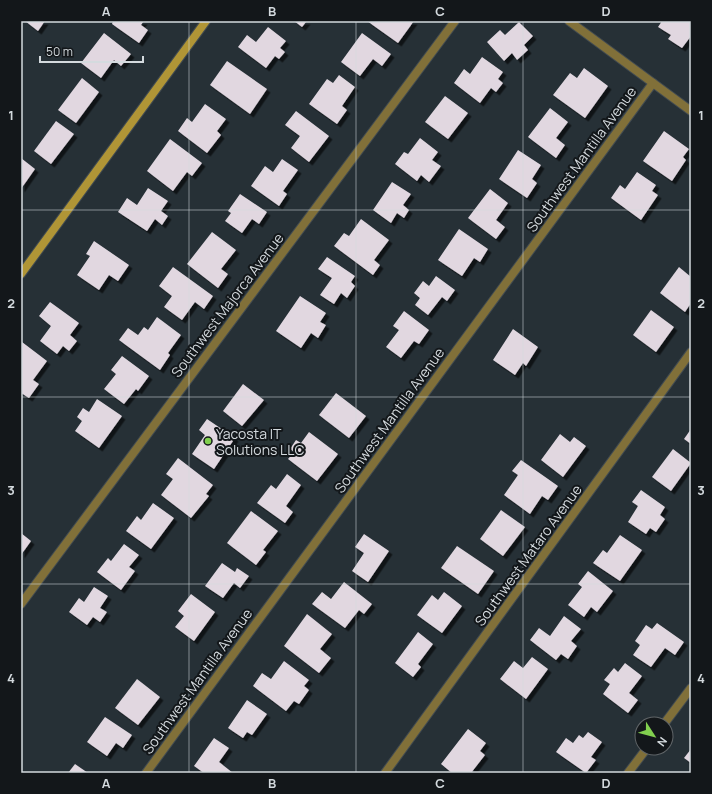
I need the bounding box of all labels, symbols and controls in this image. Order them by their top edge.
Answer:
text: A [102,2,111,20]
text: B [268,2,276,20]
text: C [435,2,445,20]
text: D [601,2,611,20]
scale bar [40,38,143,64]
text: 50 m [46,43,73,60]
street label: Southwest Mantilla Avenue [522,82,640,236]
text: 1 [8,106,14,124]
text: 1 [698,106,704,124]
street label: Southwest Majorca Avenue [166,229,288,381]
text: 2 [7,294,15,312]
text: 2 [697,294,705,312]
street label: Southwest Mantilla Avenue [330,343,448,497]
place label: Yacosta IT Solutions LLC [216,424,304,459]
marker: Yacosta IT Solutions LLC [203,436,213,446]
street label: Southwest Mataro Avenue [470,480,586,630]
text: 3 [7,481,15,499]
text: 3 [697,481,705,499]
street label: Southwest Mantilla Avenue [138,604,256,758]
text: 4 [7,669,15,687]
text: 4 [697,669,705,687]
north arrow [634,716,674,756]
text: N [654,735,671,750]
text: A [102,774,111,792]
text: B [268,774,276,792]
text: C [435,774,445,792]
text: D [601,774,611,792]

